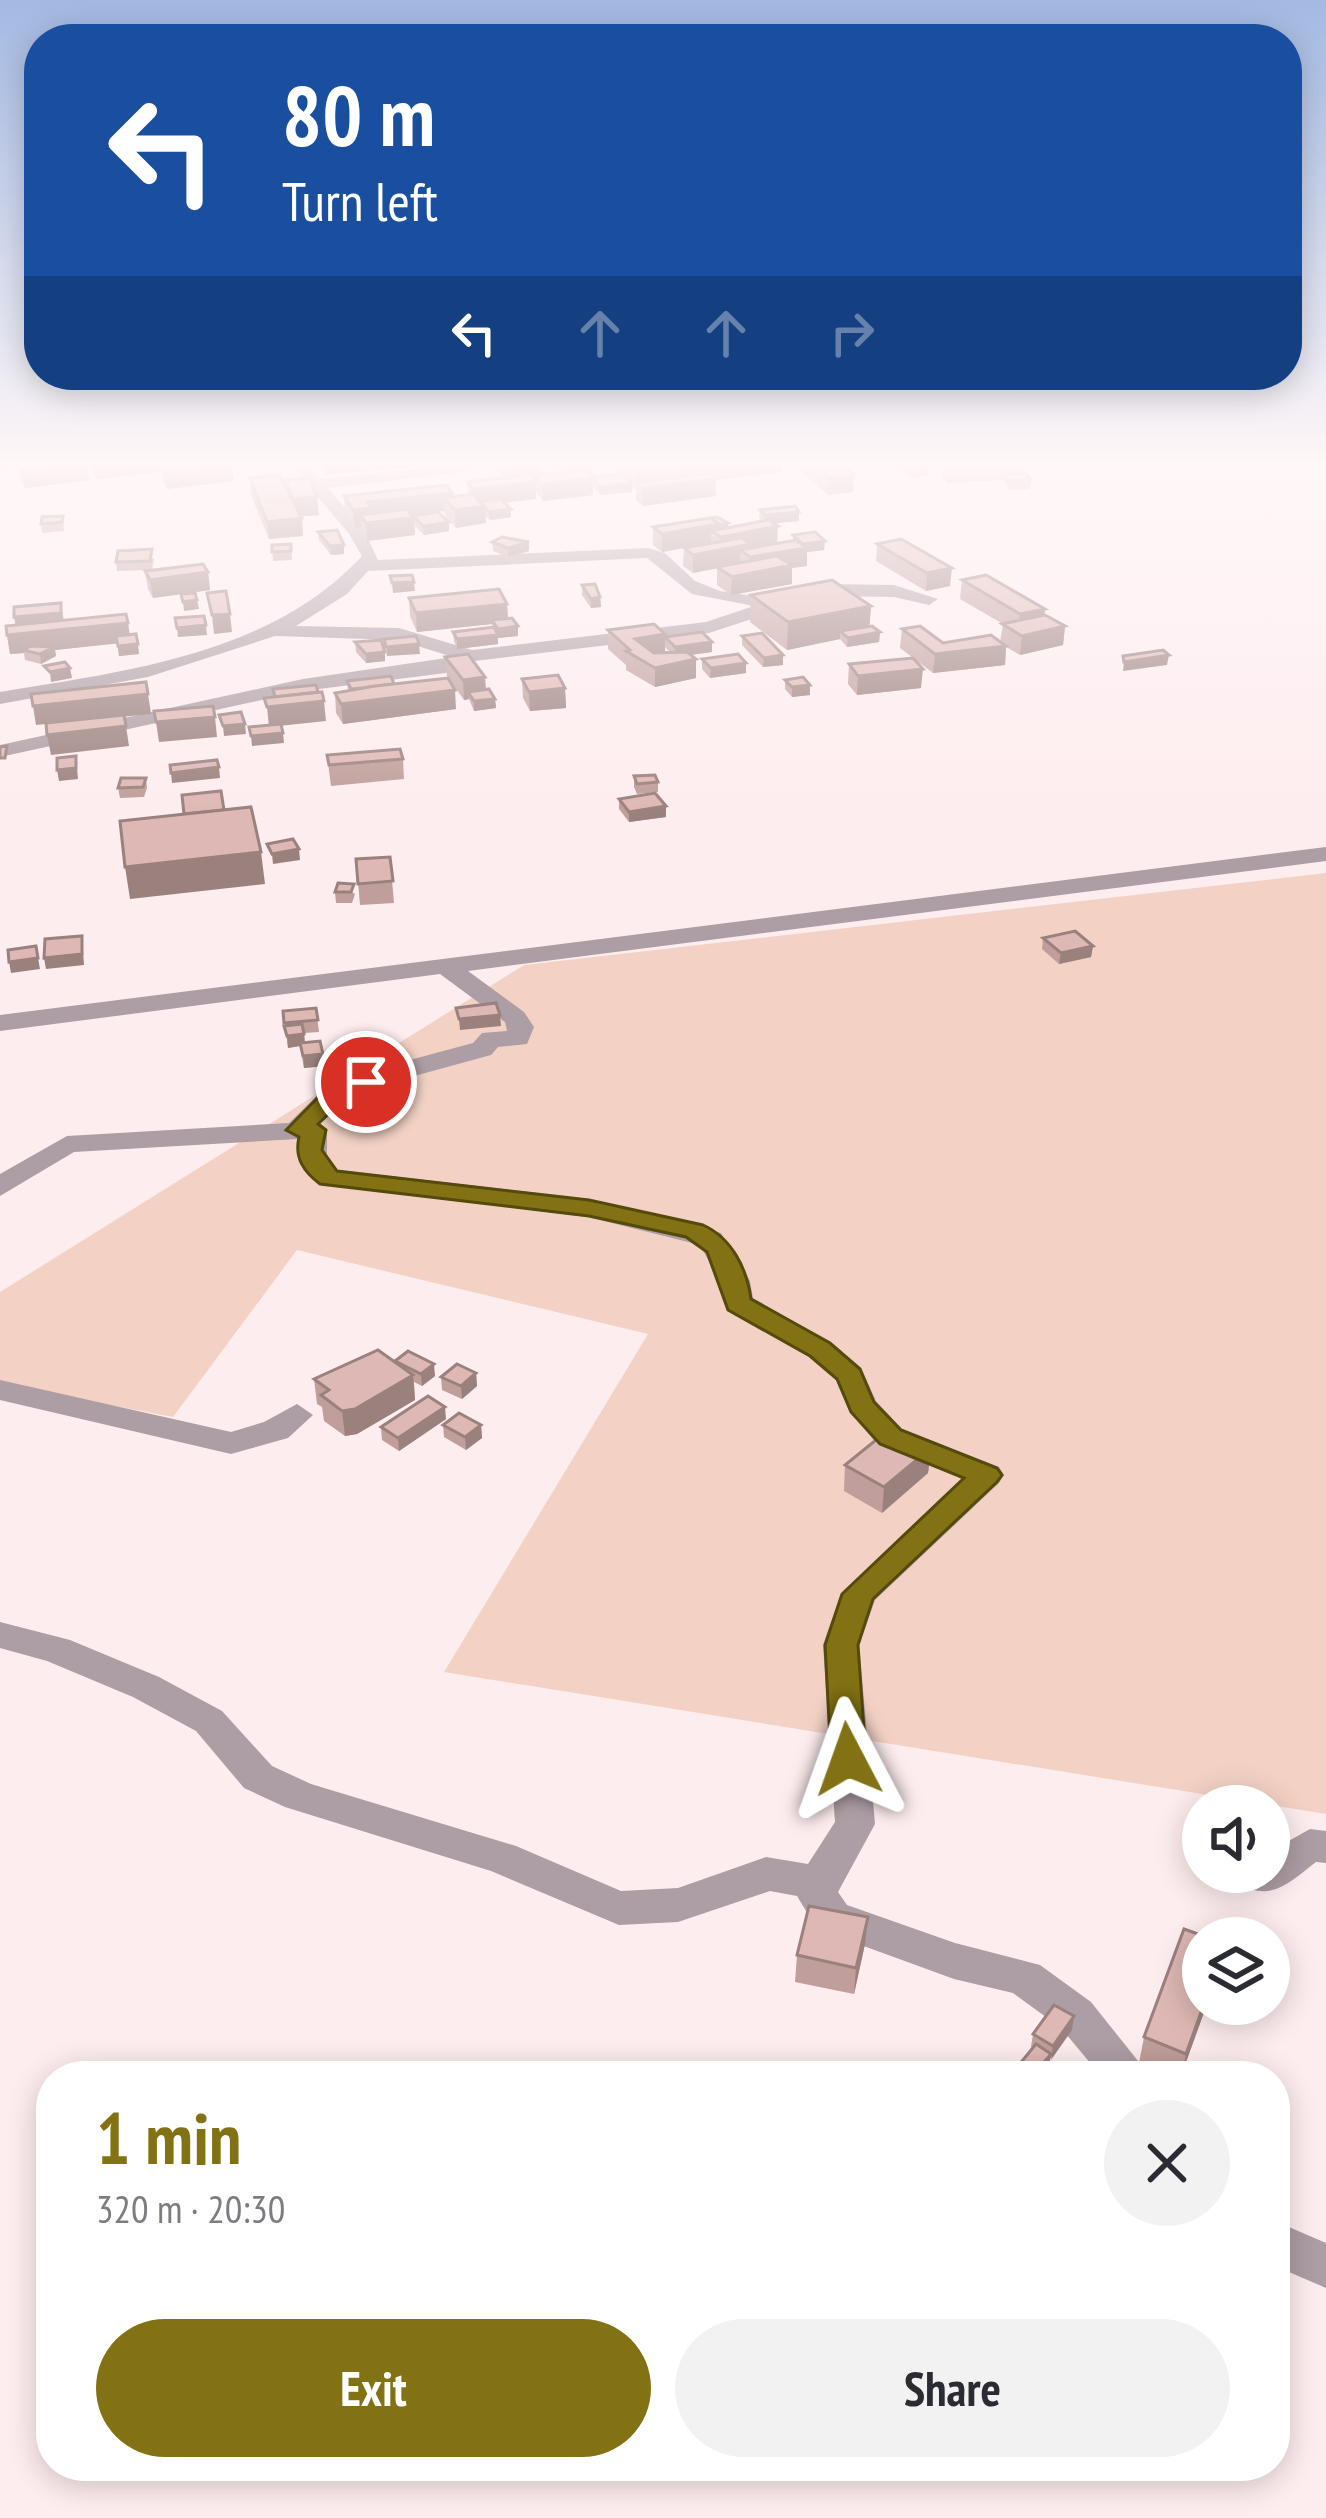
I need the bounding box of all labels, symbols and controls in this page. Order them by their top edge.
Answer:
text: 80 m [282,60,435,169]
icon: left [84,72,240,228]
text: Turn left [282,166,438,236]
icon: left [441,300,507,366]
icon: ahead [567,300,633,366]
icon: ahead [693,300,759,366]
icon: right [819,300,885,366]
pin [315,1031,417,1133]
icon: arrive [333,1049,399,1115]
position arrow [785,1696,911,1822]
map controls [1182,1785,1290,2025]
button: sound [1182,1785,1290,1893]
button: layers [1182,1917,1290,2025]
text: 1 min [96,2091,241,2184]
button: close [1104,2100,1230,2226]
text: 320 m · 20:30 [96,2183,285,2234]
button: Exit [96,2319,651,2457]
button: Share [675,2319,1230,2457]

